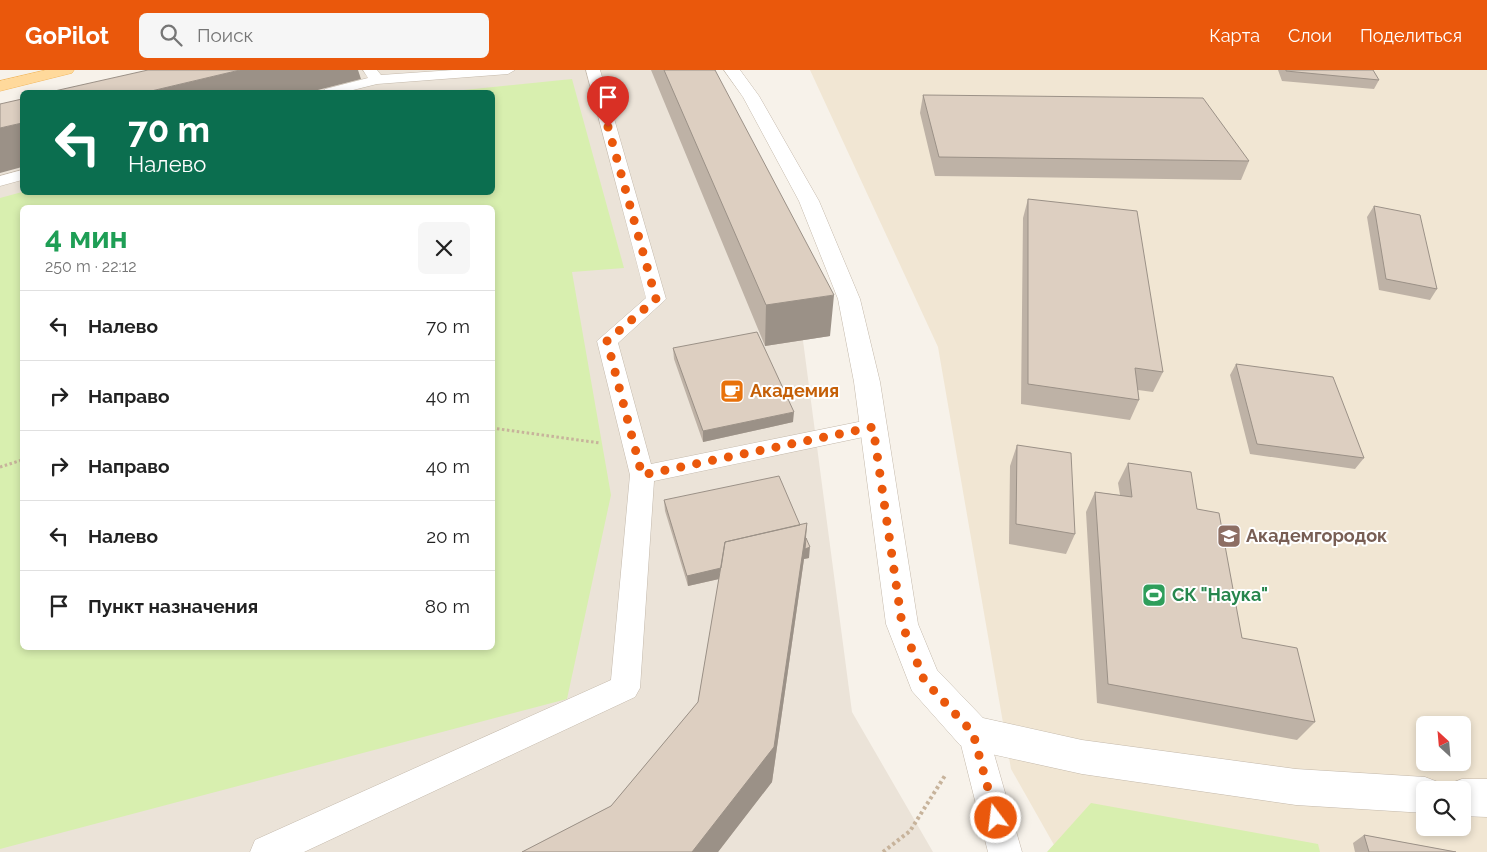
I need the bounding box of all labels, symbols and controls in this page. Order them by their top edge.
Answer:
search box [139,13,489,58]
text: GoPilot [25,21,109,50]
icon: search [157,21,185,49]
text: Поиск [197,24,253,46]
text: Карта [1209,25,1260,46]
text: Слои [1288,25,1332,46]
text: Поделиться [1360,25,1462,46]
pin [587,76,629,127]
icon: arrive [594,83,622,111]
text: 70 m [128,109,210,150]
icon: left [45,110,110,175]
text: Налево [128,151,206,177]
text: 4 мин [45,220,128,255]
button: close [418,222,470,274]
text: 250 m · 22:12 [45,257,137,276]
icon: left [45,312,73,340]
text: Налево [88,315,158,337]
text: 70 m [426,315,470,337]
cafe icon: Академия [719,378,745,404]
place label: Академия [750,380,839,401]
icon: right [45,382,73,410]
text: Направо [88,385,169,407]
text: 40 m [426,385,470,407]
icon: right [45,452,73,480]
text: Направо [88,455,169,477]
text: 40 m [426,455,470,477]
icon: left [45,522,73,550]
school or university icon: Академгородок [1216,523,1242,549]
text: Налево [88,525,158,547]
text: 20 m [426,525,470,547]
place label: Академгородок [1246,525,1387,546]
sports icon: СК "Наука" [1141,582,1167,608]
place label: СК "Наука" [1172,584,1268,605]
icon: arrive [45,592,73,620]
text: Пункт назначения [88,595,258,617]
text: 80 m [425,595,470,617]
north arrow [1416,716,1471,771]
map controls [1416,716,1471,836]
button: search [1416,781,1471,836]
position arrow [969,791,1021,843]

